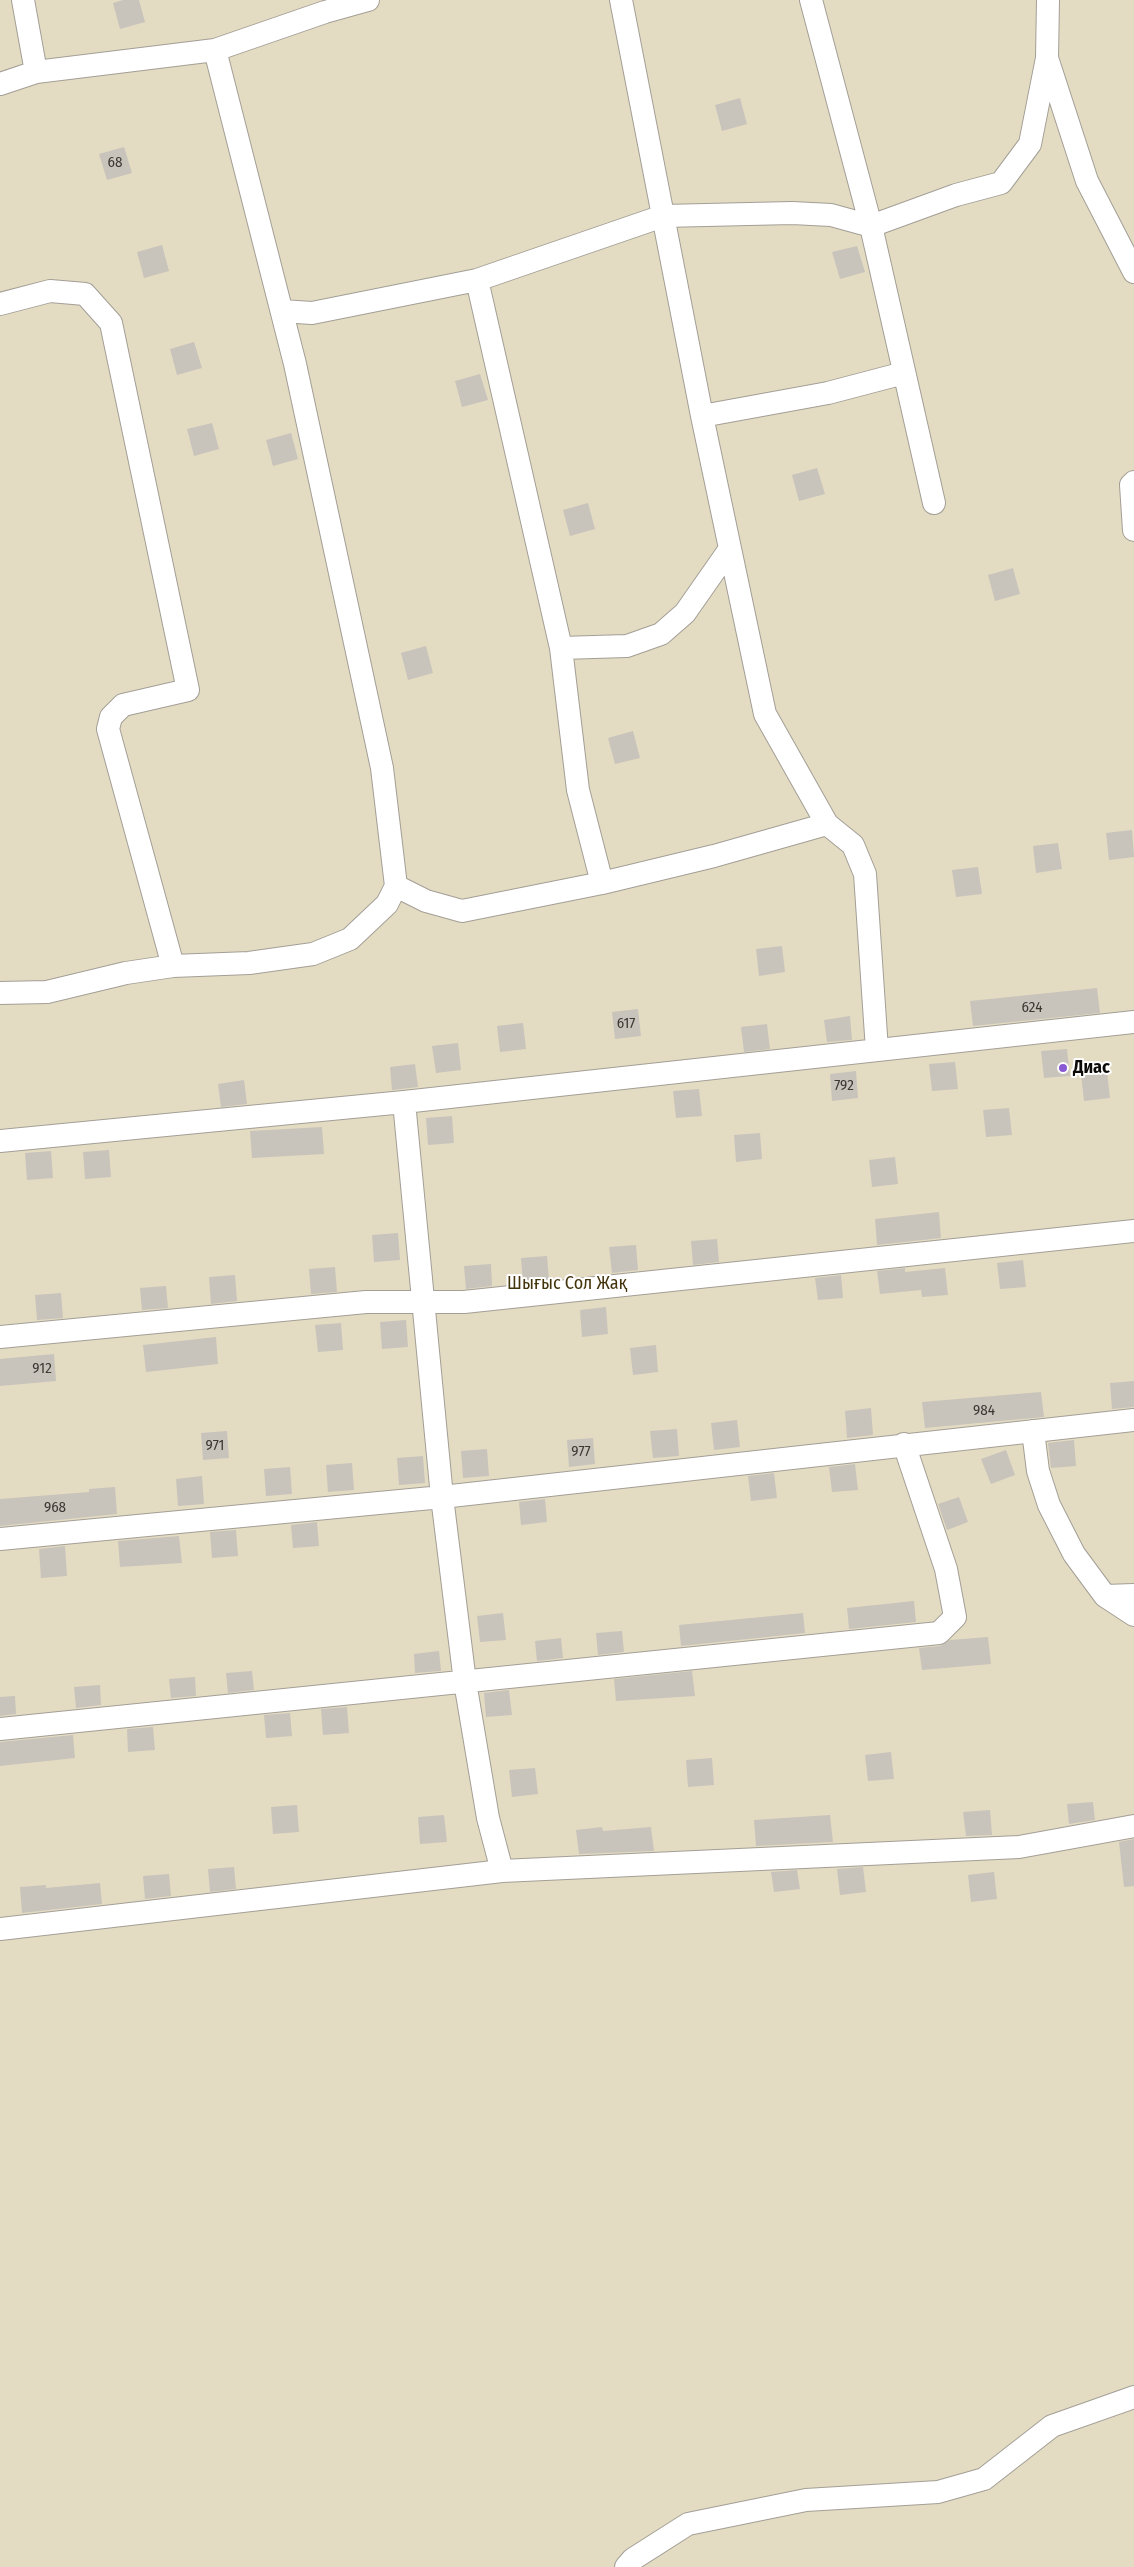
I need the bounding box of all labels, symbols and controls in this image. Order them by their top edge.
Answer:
house number: 68 [108,154,122,172]
house number: 624 [1022,999,1042,1017]
house number: 617 [617,1015,635,1033]
place label: Диас [1073,1057,1110,1079]
marker: Диас [1057,1062,1069,1074]
house number: 792 [834,1077,854,1095]
park label: Шығыс Сол Жақ [507,1273,627,1295]
house number: 912 [32,1360,52,1378]
house number: 984 [973,1402,995,1420]
house number: 971 [206,1437,224,1455]
house number: 977 [571,1443,591,1461]
house number: 968 [44,1499,66,1517]

